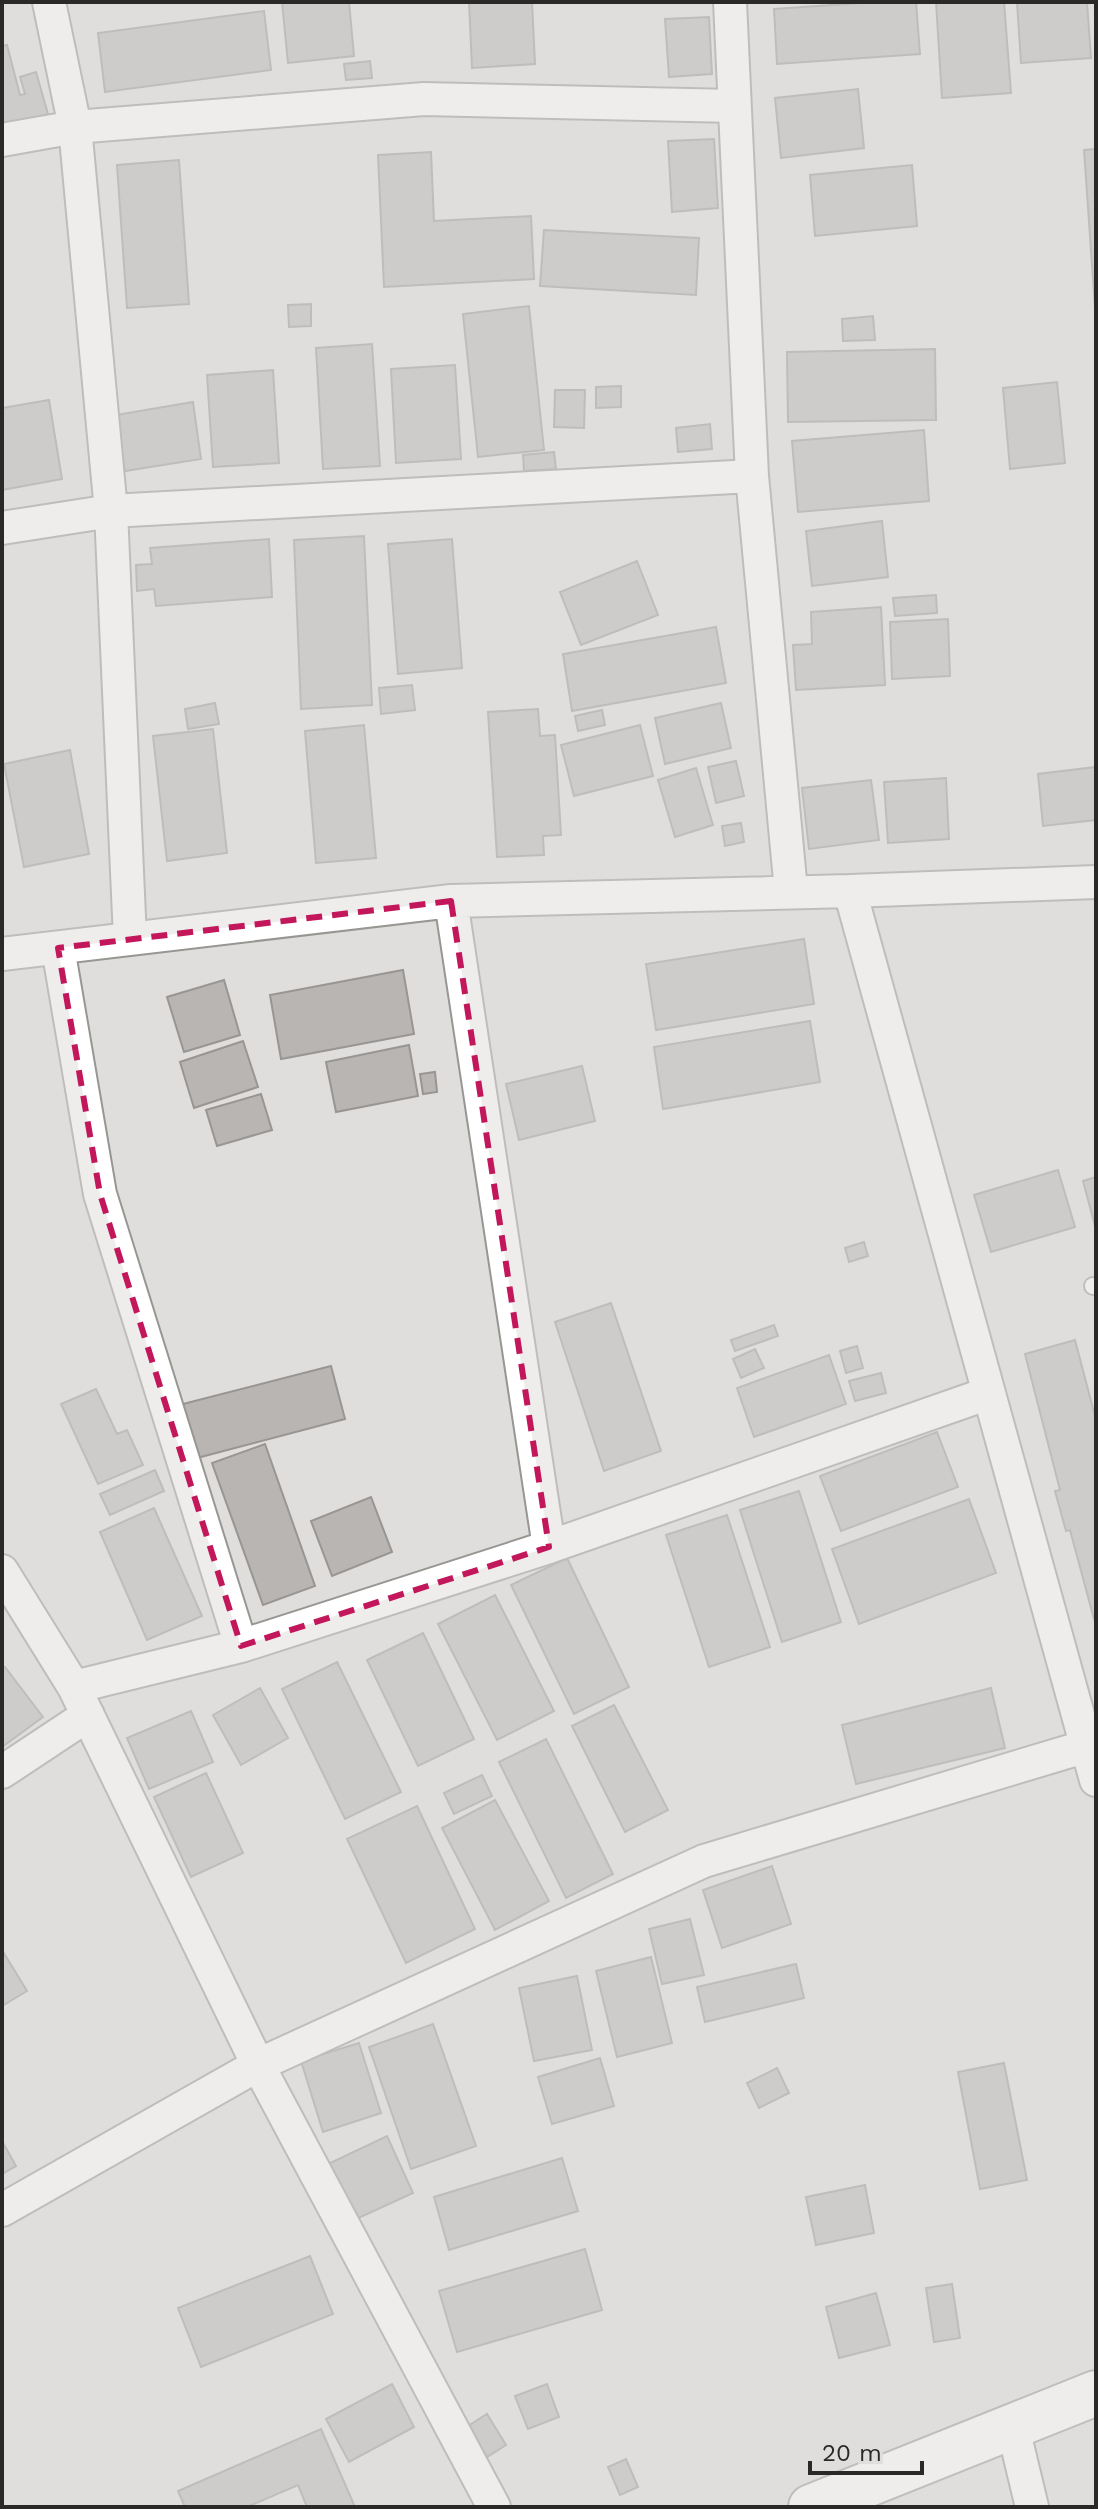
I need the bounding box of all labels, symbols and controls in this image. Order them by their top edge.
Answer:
scale bar [810,2425,922,2475]
text: 20 m [822,2439,882,2467]

